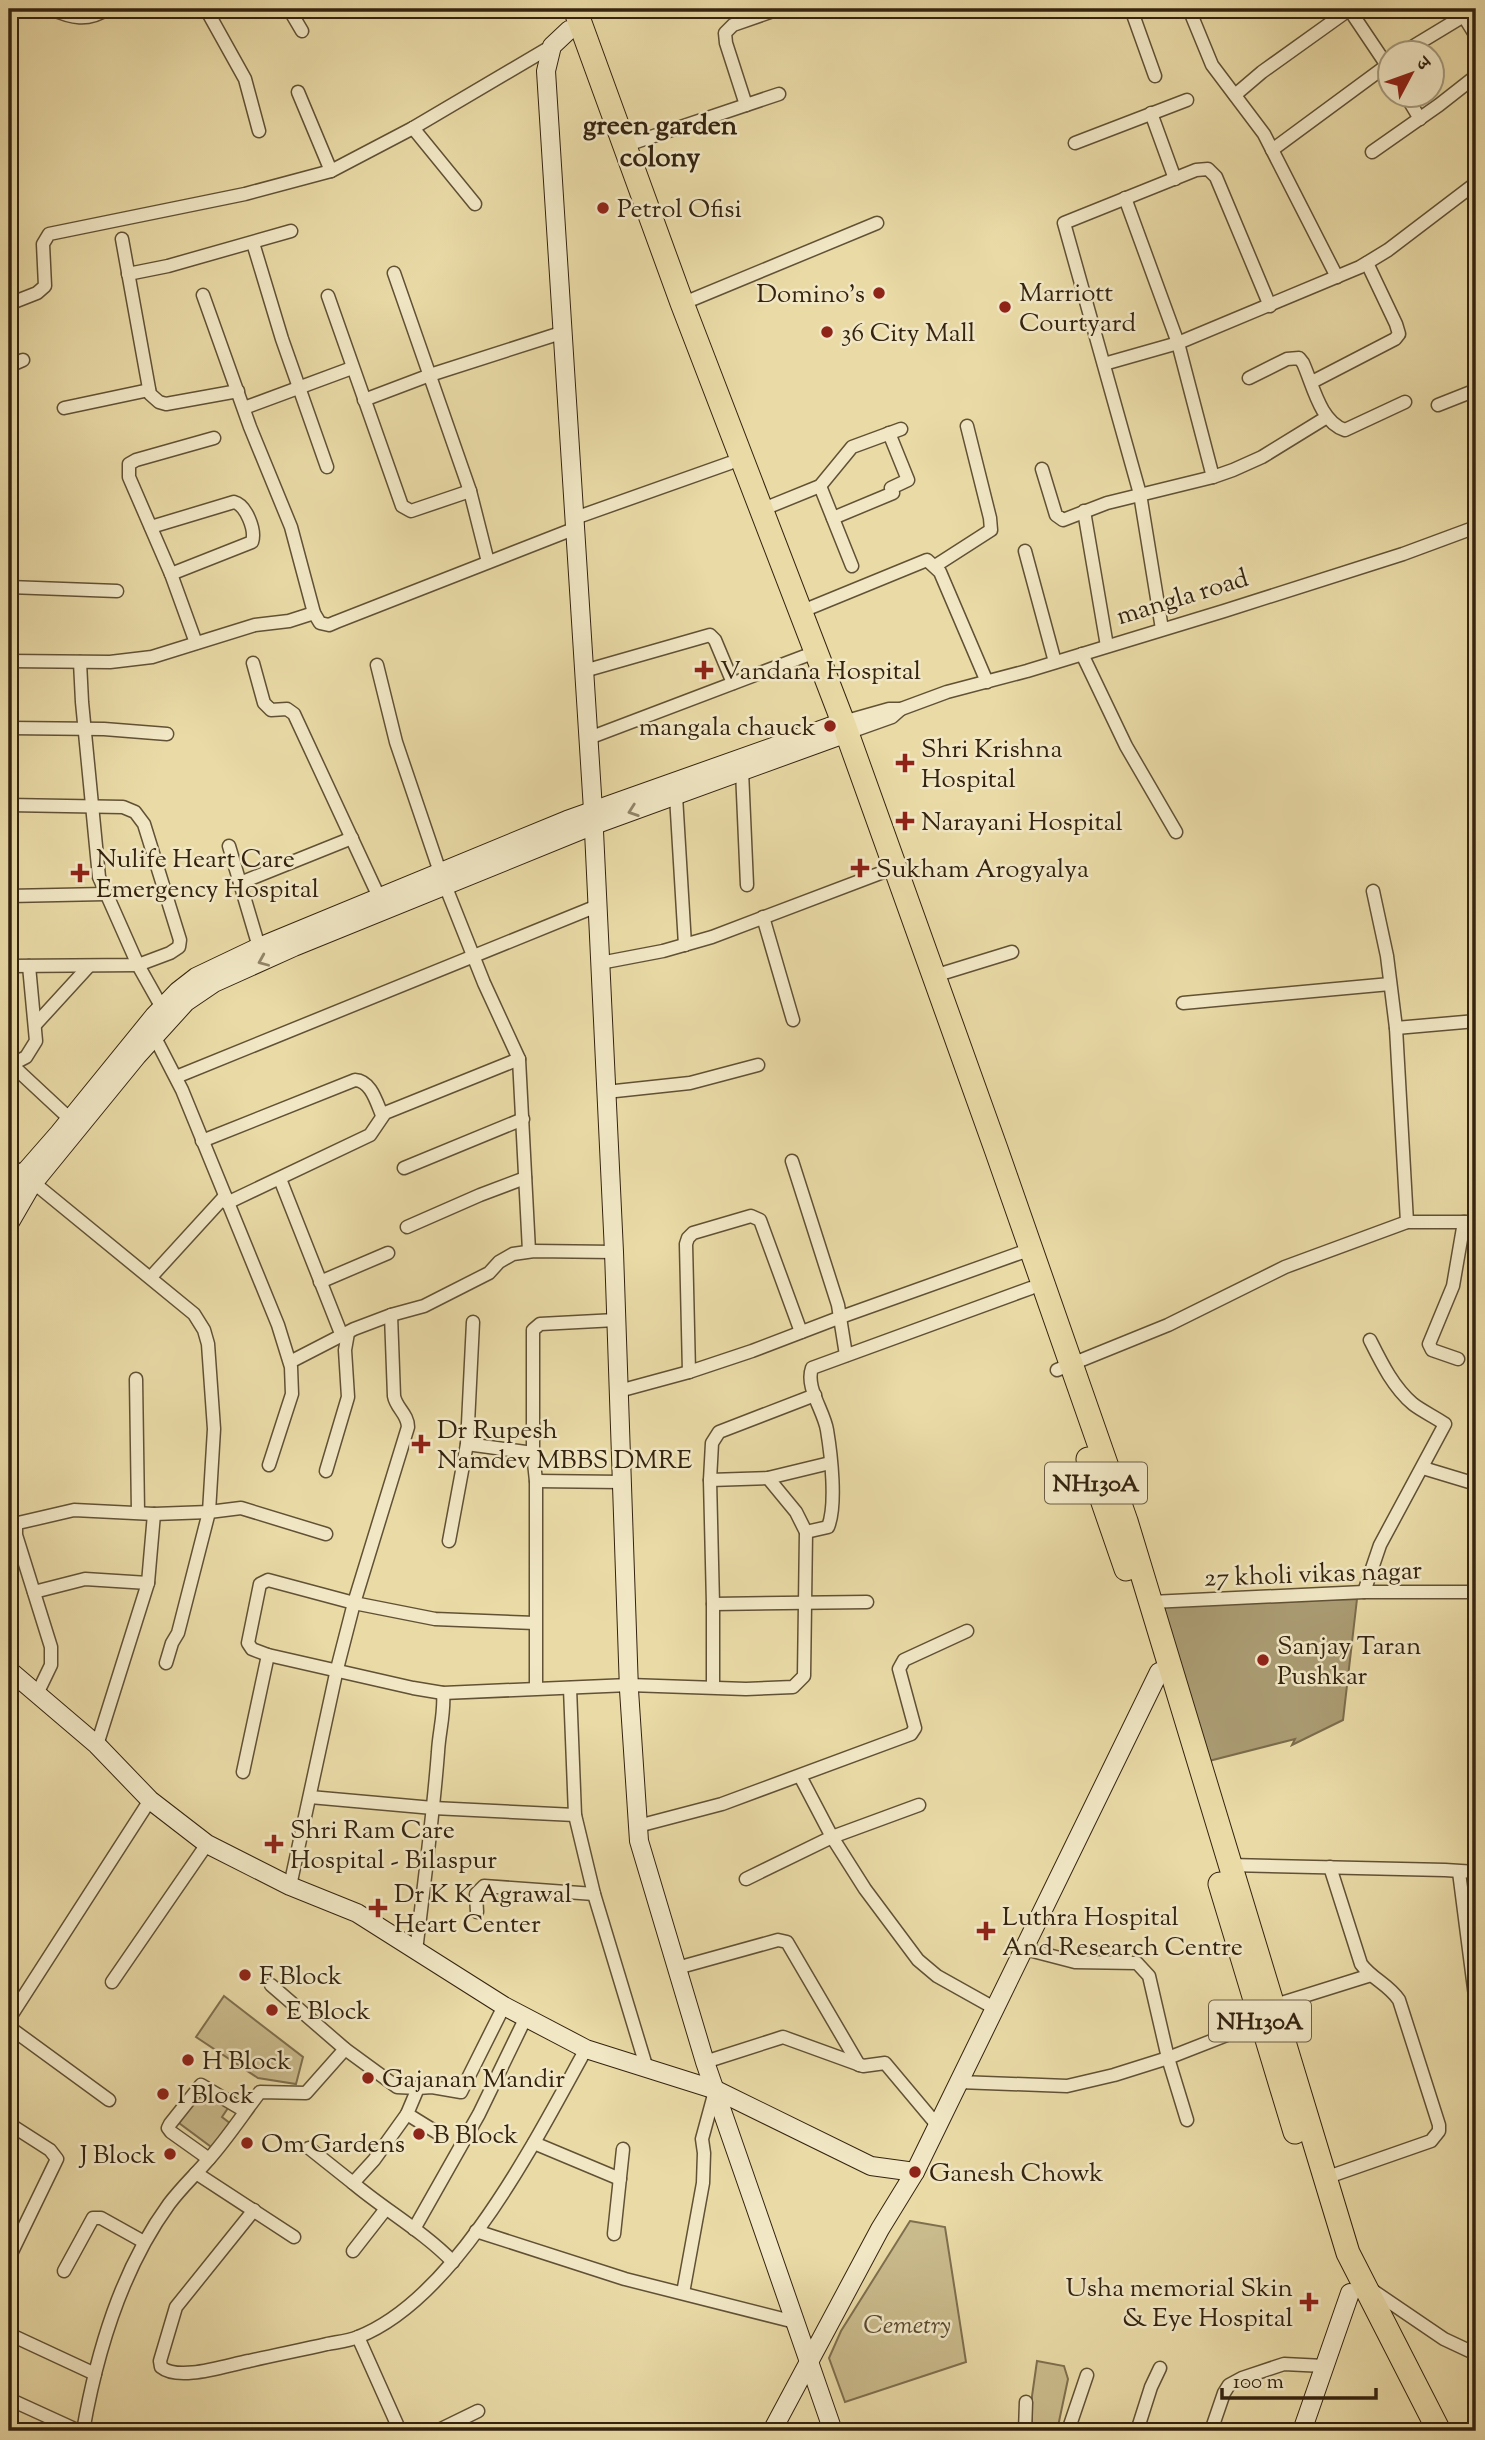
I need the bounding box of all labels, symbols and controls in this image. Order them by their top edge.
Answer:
north arrow [1376,38,1446,108]
text: उ [1407,50,1436,78]
district label: green garden colony [583,107,738,179]
place label: Petrol Ofisi [617,192,742,229]
marker: Petrol Ofisi [595,200,611,216]
place label: Marriott Courtyard [1019,276,1136,343]
place label: Domino's [756,277,865,314]
marker: Domino's [871,285,887,301]
marker: Marriott Courtyard [997,299,1013,315]
place label: 36 City Mall [841,316,975,353]
marker: 36 City Mall [819,324,835,340]
street label: mangla road [1112,561,1254,636]
place label: Vandana Hospital [720,654,921,691]
marker: Vandana Hospital [694,660,714,680]
place label: mangala chauck [639,710,816,747]
marker: mangala chauck [822,718,838,734]
place label: Shri Krishna Hospital [921,732,1062,799]
marker: Shri Krishna Hospital [895,753,915,773]
one-way arrow [627,803,639,817]
place label: Narayani Hospital [921,805,1123,842]
marker: Narayani Hospital [895,811,915,831]
place label: Nulife Heart Care Emergency Hospital [96,842,319,909]
place label: Sukham Arogyalya [876,852,1089,889]
marker: Sukham Arogyalya [850,858,870,878]
marker: Nulife Heart Care Emergency Hospital [70,863,90,883]
one-way arrow [258,953,270,967]
place label: Dr Rupesh Namdev MBBS DMRE [437,1413,693,1480]
marker: Dr Rupesh Namdev MBBS DMRE [411,1434,431,1454]
road number: NH130A [1045,1462,1147,1504]
street label: 27 kholi vikas nagar [1203,1553,1423,1598]
place label: Sanjay Taran Pushkar [1277,1629,1421,1696]
marker: Sanjay Taran Pushkar [1255,1652,1271,1668]
place label: Shri Ram Care Hospital - Bilaspur [290,1813,497,1880]
marker: Shri Ram Care Hospital - Bilaspur [264,1834,284,1854]
place label: Dr K K Agrawal Heart Center [394,1877,572,1944]
marker: Dr K K Agrawal Heart Center [368,1898,388,1918]
place label: Luthra Hospital And Research Centre [1002,1900,1243,1967]
marker: Luthra Hospital And Research Centre [976,1921,996,1941]
place label: F Block [259,1959,342,1996]
marker: F Block [237,1967,253,1983]
place label: E Block [286,1994,371,2031]
road number: NH130A [1209,2000,1311,2042]
marker: E Block [264,2002,280,2018]
place label: H Block [202,2044,291,2081]
marker: H Block [180,2052,196,2068]
place label: Gajanan Mandir [382,2062,565,2099]
marker: Gajanan Mandir [360,2070,376,2086]
place label: I Block [177,2078,254,2115]
marker: I Block [155,2086,171,2102]
place label: B Block [433,2118,518,2155]
marker: B Block [411,2126,427,2142]
place label: Om Gardens [261,2127,405,2164]
marker: Om Gardens [239,2135,255,2151]
place label: J Block [78,2138,156,2175]
marker: J Block [162,2146,178,2162]
place label: Ganesh Chowk [929,2156,1103,2193]
marker: Ganesh Chowk [907,2164,923,2180]
place label: Usha memorial Skin & Eye Hospital [1065,2271,1293,2338]
marker: Usha memorial Skin & Eye Hospital [1299,2292,1319,2312]
park label: Cemetry [863,2308,951,2345]
scale bar [1222,2356,1376,2400]
text: 100 m [1233,2368,1284,2398]

